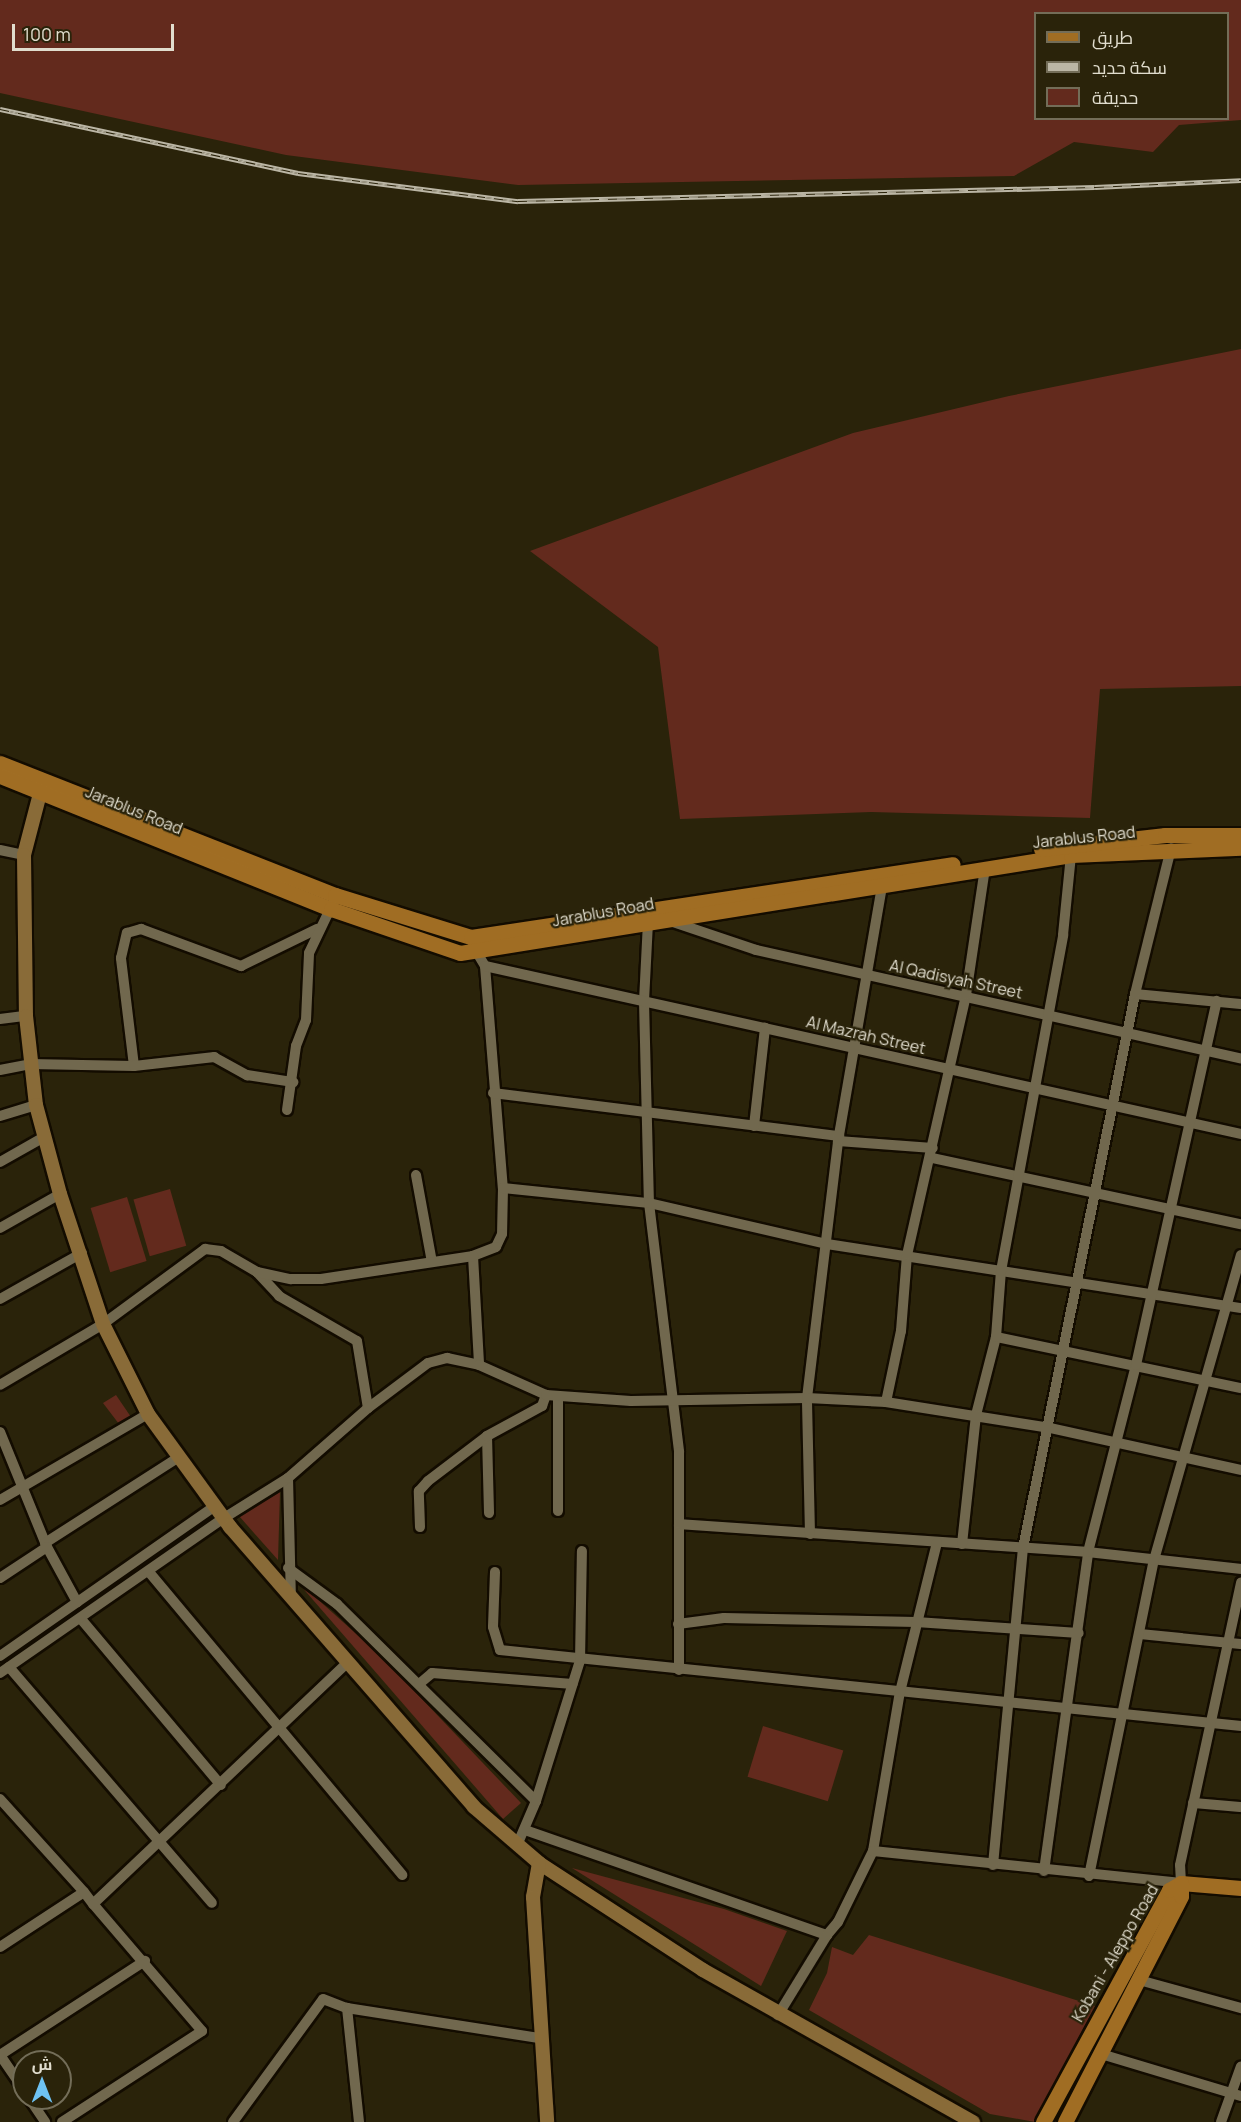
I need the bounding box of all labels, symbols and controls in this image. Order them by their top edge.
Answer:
scale bar [15,12,177,50]
legend [1034,12,1229,120]
text: 100 m [23,22,71,46]
text: طريق [1092,25,1133,49]
text: سكة حديد [1092,55,1167,79]
text: حديقة [1092,85,1138,109]
street label: Jarablus Road [83,782,185,838]
street label: Jarablus Road [1032,822,1136,852]
street label: Jarablus Road [551,894,655,930]
street label: Al Qadisyah Street [888,956,1024,1002]
street label: Al Mazrah Street [804,1012,928,1058]
street label: Kobani - Aleppo Road [1068,1881,1162,2025]
north arrow [12,2050,72,2110]
text: ش [32,2053,52,2075]

